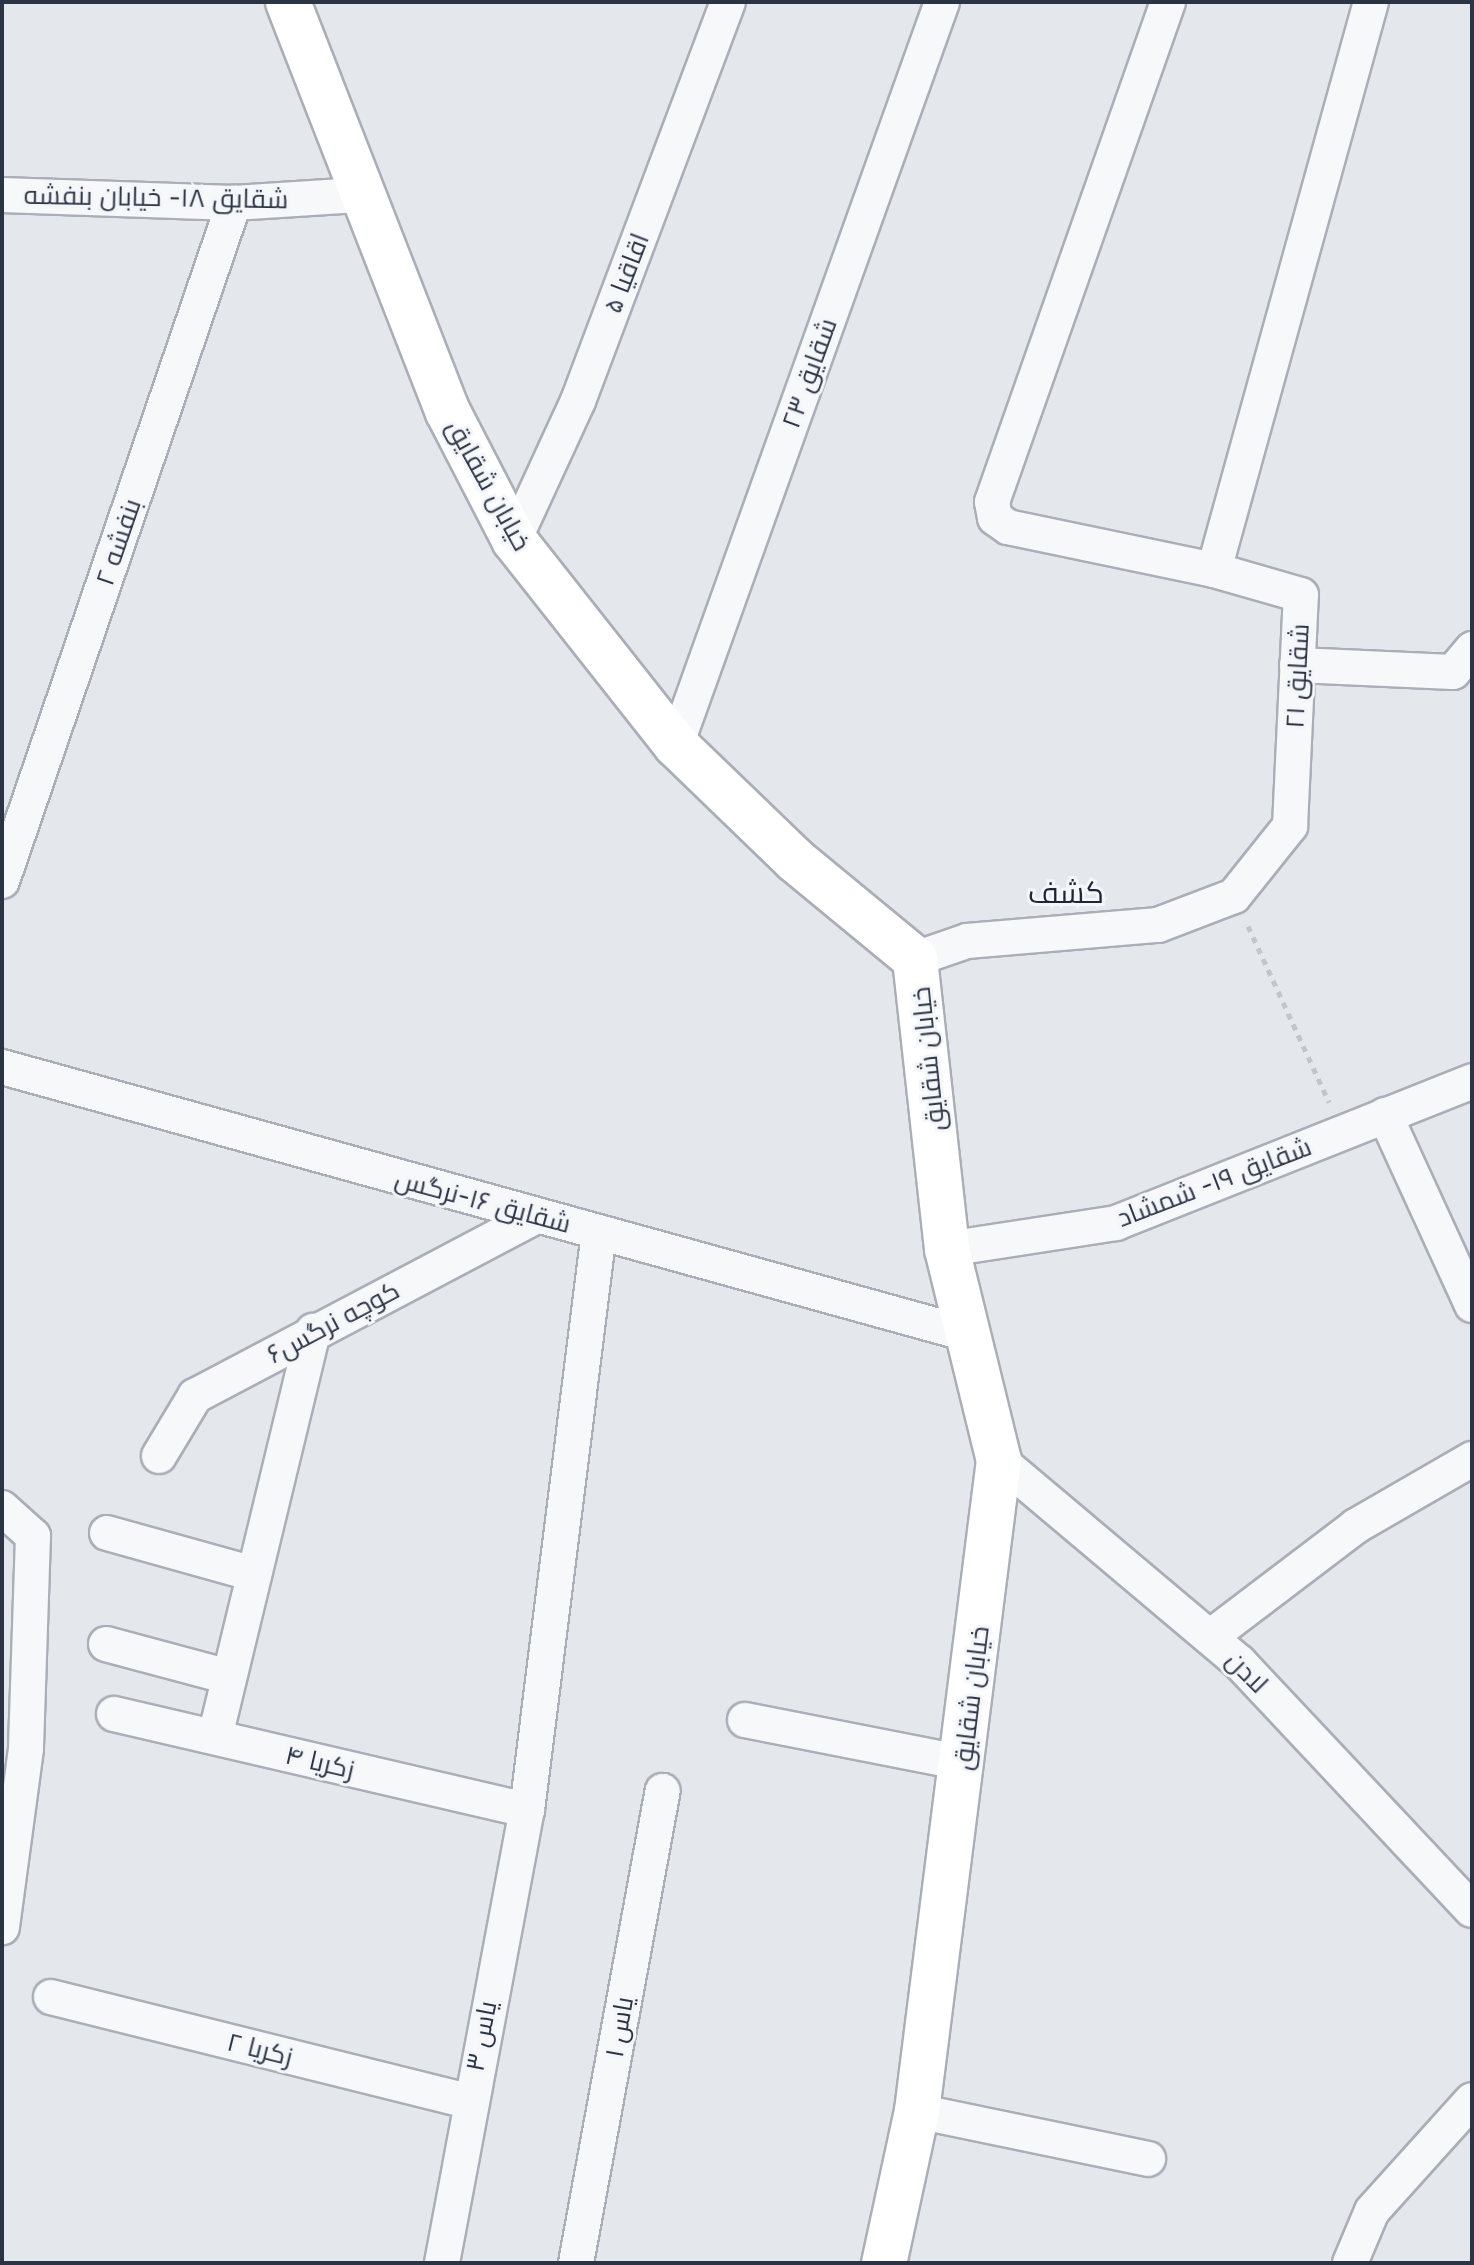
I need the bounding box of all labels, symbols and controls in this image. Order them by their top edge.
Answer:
street label: شقایق ۱۸- خیابان بنفشه [24,179,288,215]
street label: اقاقیا ۵ [597,229,655,317]
street label: شقایق ۲۳ [775,314,843,432]
street label: خیابان شقایق [440,414,538,556]
street label: بنفشه ۲ [89,495,147,589]
street label: شقایق ۲۱ [1279,623,1315,729]
district label: کشف [1028,874,1104,910]
street label: خیابان شقایق [905,985,951,1133]
street label: شقایق ۱۹- شمشاد [1112,1131,1316,1233]
street label: شقایق ۱۶-نرگس [392,1163,574,1239]
street label: کوچه نرگس۶ [262,1274,404,1370]
street label: خیابان شقایق [947,1624,995,1772]
street label: لادن [1219,1644,1275,1700]
street label: زکریا ۴ [282,1739,358,1785]
street label: یاس ۱ [598,1994,640,2060]
street label: یاس ۳ [459,1998,503,2074]
street label: زکریا ۲ [224,2026,296,2072]

